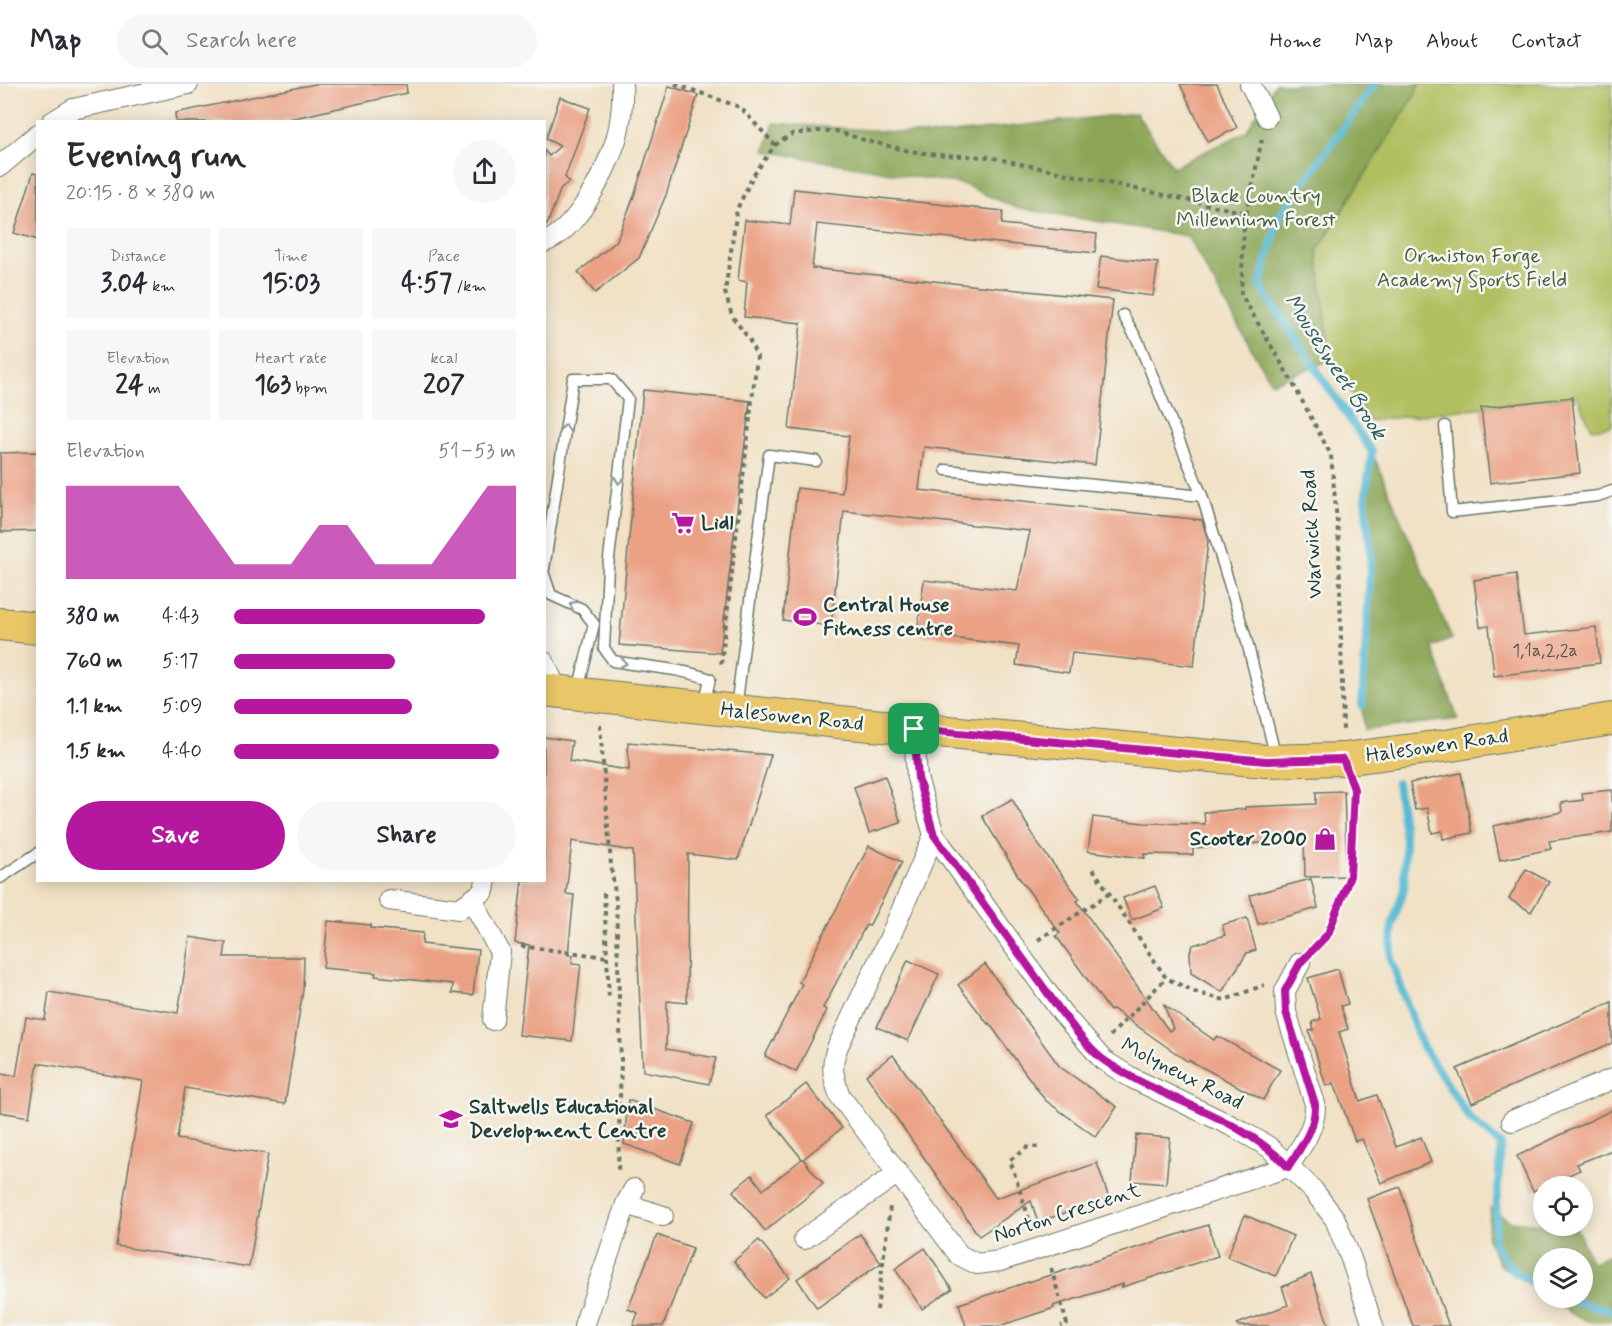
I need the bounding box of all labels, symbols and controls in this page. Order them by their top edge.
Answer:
search box [117,14,537,68]
text: Map [30,23,81,60]
icon: search [138,25,171,58]
text: Search here [186,27,297,55]
text: Home [1270,27,1322,55]
text: Map [1355,27,1393,55]
text: About [1426,27,1478,55]
text: Contact [1511,27,1582,55]
text: Evening run [66,135,246,179]
button: share [453,140,516,203]
text: 20:15 · 8 × 380 m [66,180,215,207]
park label: Black Country Millennium Forest [1176,182,1336,234]
park label: Ormiston Forge Academy Sports Field [1377,242,1567,294]
text: Distance [110,246,166,267]
text: Time [274,246,308,267]
text: Pace [428,246,460,267]
text: 3.04 [100,267,148,301]
text: 15:03 [262,267,320,301]
text: 4:57 [401,267,452,301]
text: km [148,276,176,297]
text: /km [452,276,487,297]
water label: Mousesweet Brook [1277,289,1394,447]
text: Elevation [107,348,170,369]
text: Heart rate [255,348,327,369]
text: kcal [431,348,457,369]
text: 24 [115,369,144,403]
text: 163 [254,369,291,403]
text: 207 [423,369,465,403]
text: m [144,378,161,399]
text: bpm [291,378,328,399]
one-way arrow [559,423,571,432]
text: Elevation [66,438,145,465]
text: 51–53 m [438,438,516,465]
street label: Warwick Road [1295,469,1329,599]
one-way arrow [613,475,625,485]
place label: Lidl [701,509,733,537]
supermarket icon: Lidl [670,510,696,536]
place label: Central House Fitness centre [823,591,953,643]
one-way arrow [568,601,579,613]
text: 380 m [66,603,119,630]
text: 4:43 [162,603,199,630]
sports icon: Central House Fitness centre [792,604,818,630]
house number: 1,1a,2,2a [1512,639,1578,663]
text: 760 m [66,648,123,675]
text: 5:17 [162,648,198,675]
one-way arrow [618,656,628,669]
text: 1.1 km [66,693,123,720]
text: 5:09 [162,693,202,720]
street label: Halesowen Road [719,696,865,738]
pin [888,703,939,754]
icon: arrive [897,712,930,745]
street label: Halesowen Road [1364,722,1510,770]
text: 1.5 km [66,738,126,765]
text: 4:40 [162,738,202,765]
button: Save [66,801,285,870]
button: Share [297,801,516,870]
place label: Scooter 2000 [1190,825,1307,853]
shop icon: Scooter 2000 [1312,826,1338,852]
street label: Molyneux Road [1116,1031,1248,1117]
place label: Saltwells Educational Development Centre [469,1093,666,1145]
school or university icon: Saltwells Educational Development Centre [438,1106,464,1132]
street label: Norton Crescent [990,1176,1145,1250]
map controls [1533,1176,1593,1308]
button: locate [1533,1176,1593,1236]
button: layers [1533,1248,1593,1308]

